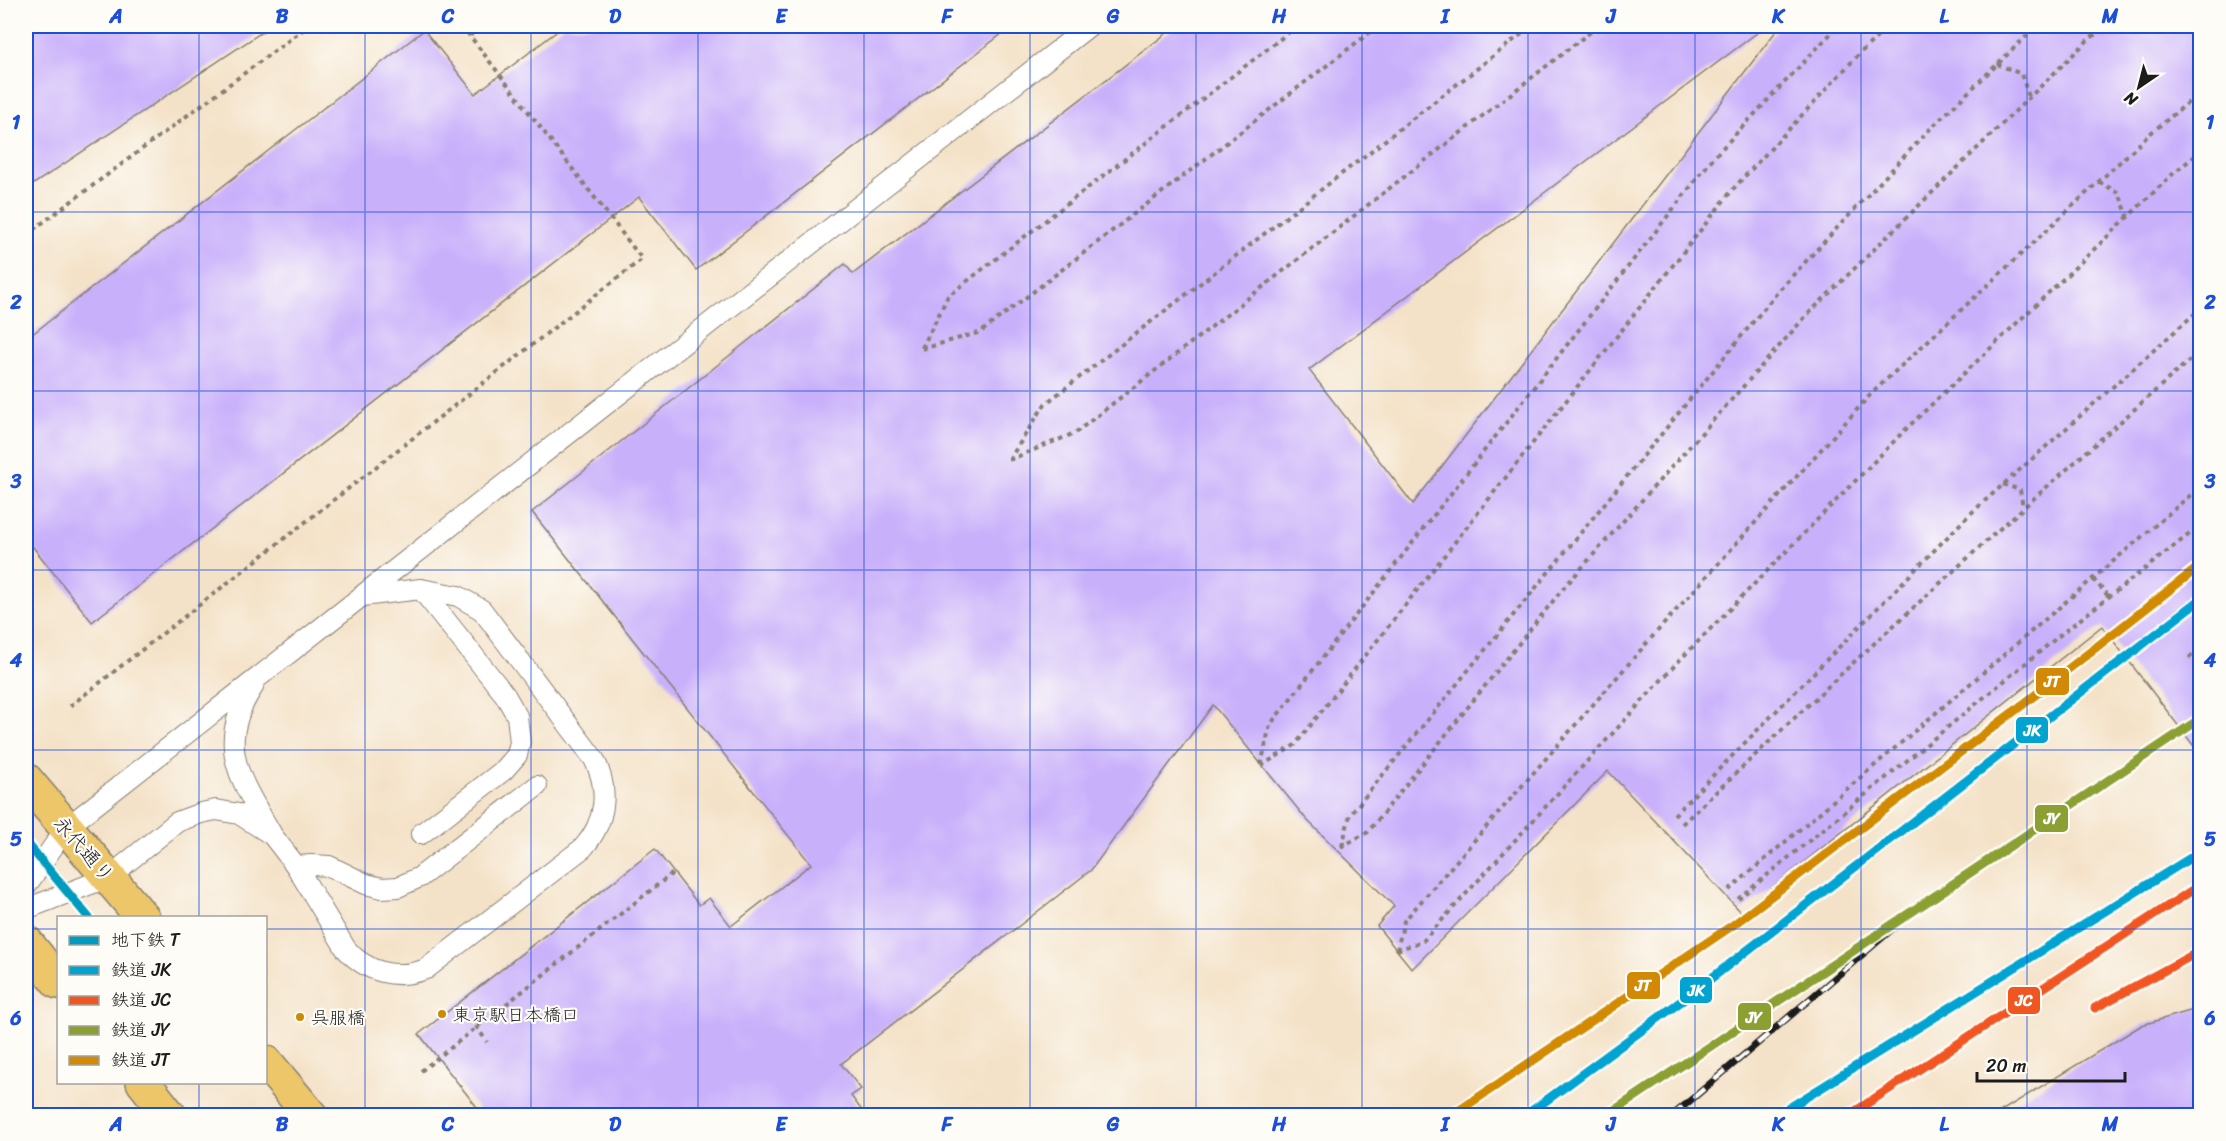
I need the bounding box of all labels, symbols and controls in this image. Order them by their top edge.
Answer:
text: A [108,0,123,34]
text: B [276,0,289,34]
text: C [441,0,455,34]
text: D [609,0,622,34]
text: E [775,0,788,34]
text: F [941,0,954,34]
text: G [1106,0,1120,34]
text: H [1271,0,1287,34]
text: I [1440,0,1451,34]
text: J [1605,0,1617,34]
text: K [1771,0,1786,34]
text: L [1939,0,1949,34]
text: M [2101,0,2119,34]
north arrow [2109,57,2169,117]
text: N [2117,83,2144,115]
text: 1 [12,105,21,140]
text: 1 [2206,105,2215,140]
text: 2 [9,285,22,320]
text: 2 [2203,285,2216,320]
text: 3 [10,464,22,499]
text: 3 [2204,464,2216,499]
text: 4 [9,643,23,678]
text: 4 [2203,643,2217,678]
line badge: JT [2035,667,2070,696]
text: JT [2043,667,2061,696]
line badge: JK [2015,716,2049,744]
text: JK [2022,716,2042,745]
line badge: JY [2034,804,2069,833]
text: JY [2043,804,2061,833]
street label: 永代通り [44,808,123,891]
text: 5 [10,822,22,857]
text: 5 [2204,822,2216,857]
legend [57,916,267,1084]
text: 地下鉄 T [111,924,181,956]
text: 鉄道 JK [111,954,172,986]
line badge: JT [1626,971,1661,1000]
text: JT [1634,971,1652,1000]
line badge: JK [1679,976,1713,1004]
text: JK [1686,976,1706,1005]
text: 鉄道 JC [111,984,171,1016]
line badge: JC [2007,986,2041,1015]
text: JC [2014,986,2033,1015]
place label: 東京駅日本橋口 [453,999,579,1031]
text: 6 [9,1001,22,1036]
text: 6 [2203,1001,2216,1036]
place label: 呉服橋 [311,1002,365,1034]
line badge: JY [1737,1002,1772,1031]
text: JY [1745,1003,1763,1032]
marker: 東京駅日本橋口 [436,1008,448,1020]
marker: 呉服橋 [294,1011,306,1023]
text: 鉄道 JY [111,1014,171,1046]
text: 鉄道 JT [111,1044,171,1076]
scale bar [1977,1045,2126,1083]
text: 20 m [1986,1050,2026,1082]
text: A [108,1107,123,1141]
text: B [276,1107,289,1141]
text: C [441,1107,455,1141]
text: D [609,1107,622,1141]
text: E [775,1107,788,1141]
text: F [941,1107,954,1141]
text: G [1106,1107,1120,1141]
text: H [1271,1107,1287,1141]
text: I [1440,1107,1451,1141]
text: J [1605,1107,1617,1141]
text: K [1771,1107,1786,1141]
text: L [1939,1107,1949,1141]
text: M [2101,1107,2119,1141]

